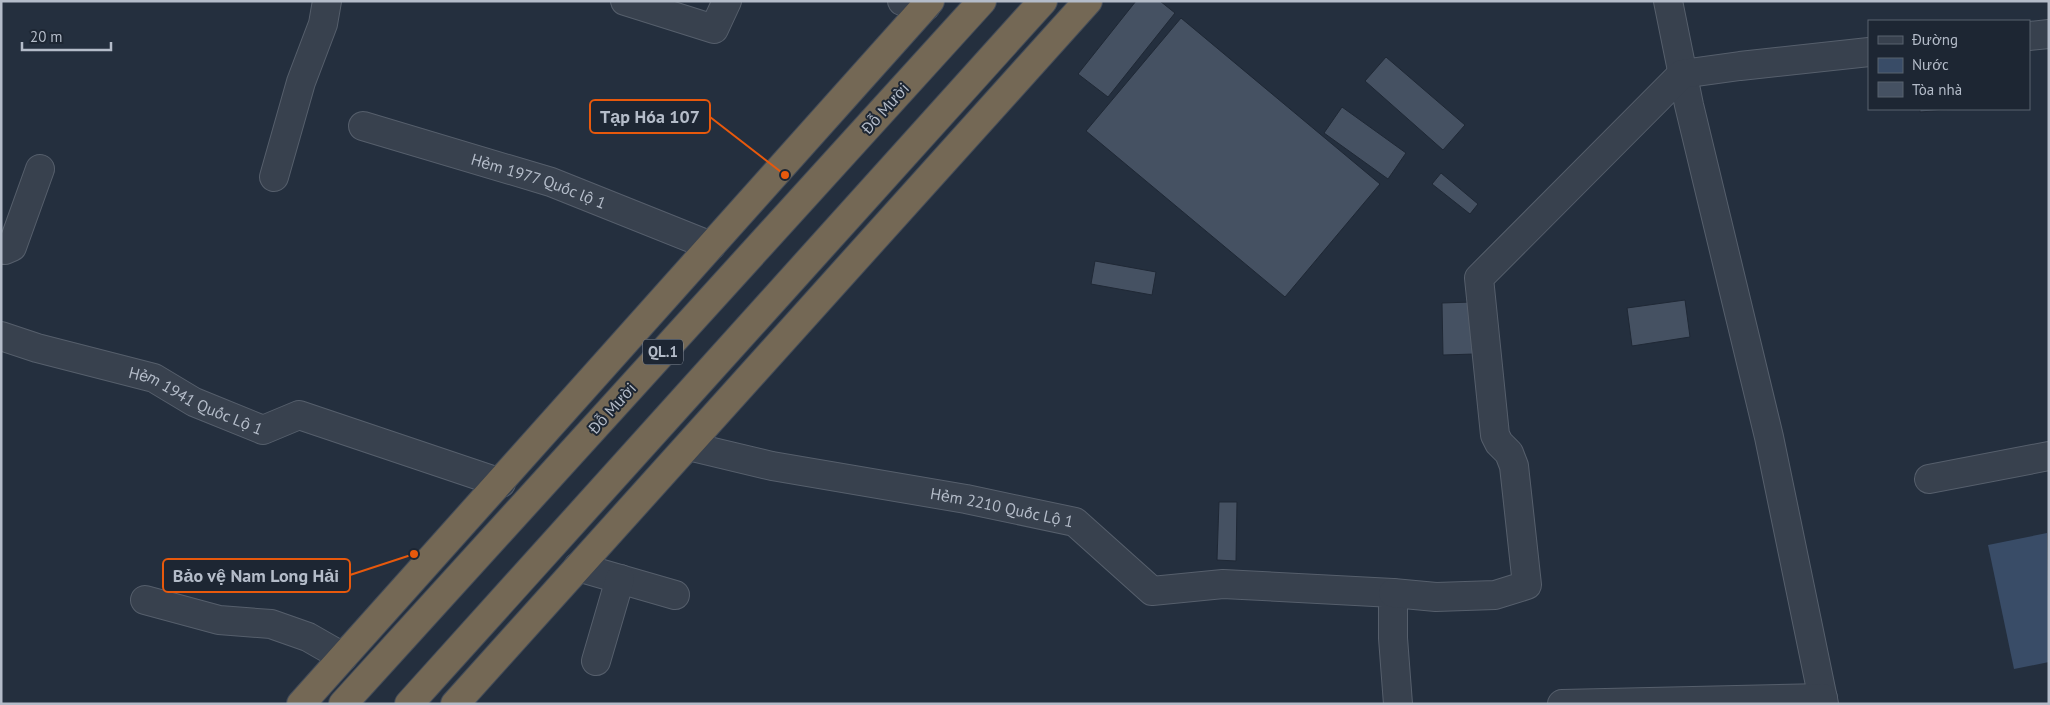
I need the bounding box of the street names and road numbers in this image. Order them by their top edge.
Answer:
street label: Đỗ Mười [856,78,913,138]
street label: Hẻm 1977 Quốc lộ 1 [469,149,609,213]
road number: QL.1 [643,340,683,364]
street label: Hẻm 1941 Quốc Lộ 1 [127,362,266,439]
street label: Đỗ Mười [583,378,640,438]
street label: Hẻm 2210 Quốc Lộ 1 [929,483,1075,531]

